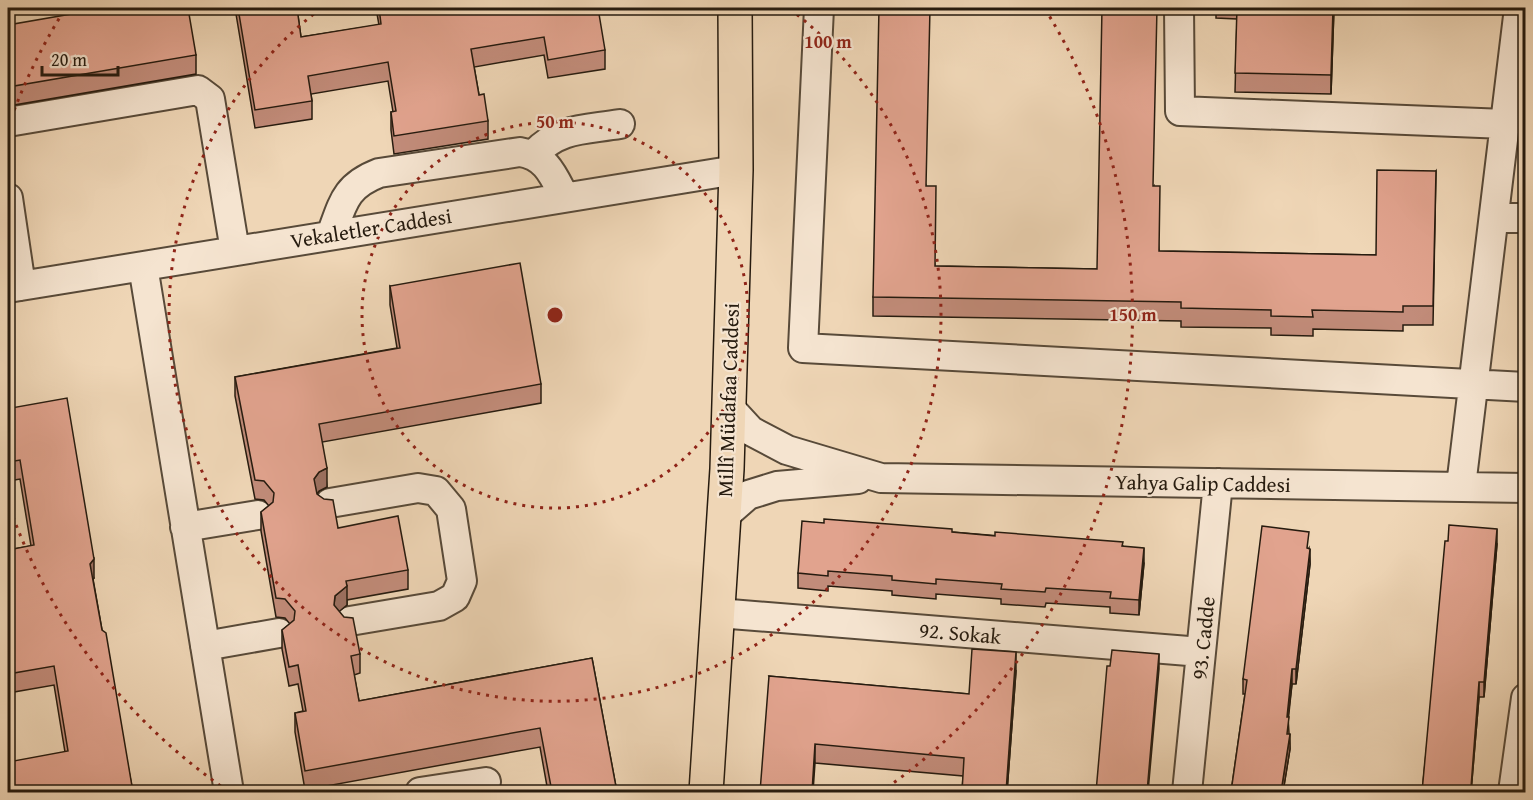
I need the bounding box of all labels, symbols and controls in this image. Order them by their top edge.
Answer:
text: 100 m [804,28,852,55]
scale bar [42,39,118,77]
text: 20 m [51,46,87,73]
text: 50 m [536,108,575,135]
street label: Vekaletler Caddesi [288,200,454,256]
text: 150 m [1109,301,1157,328]
street label: Millî Müdafaa Caddesi [709,302,747,498]
centre of rings [545,305,565,325]
street label: Yahya Galip Caddesi [1115,466,1291,500]
street label: 93. Cadde [1183,595,1223,681]
street label: 92. Sokak [918,614,1003,652]

